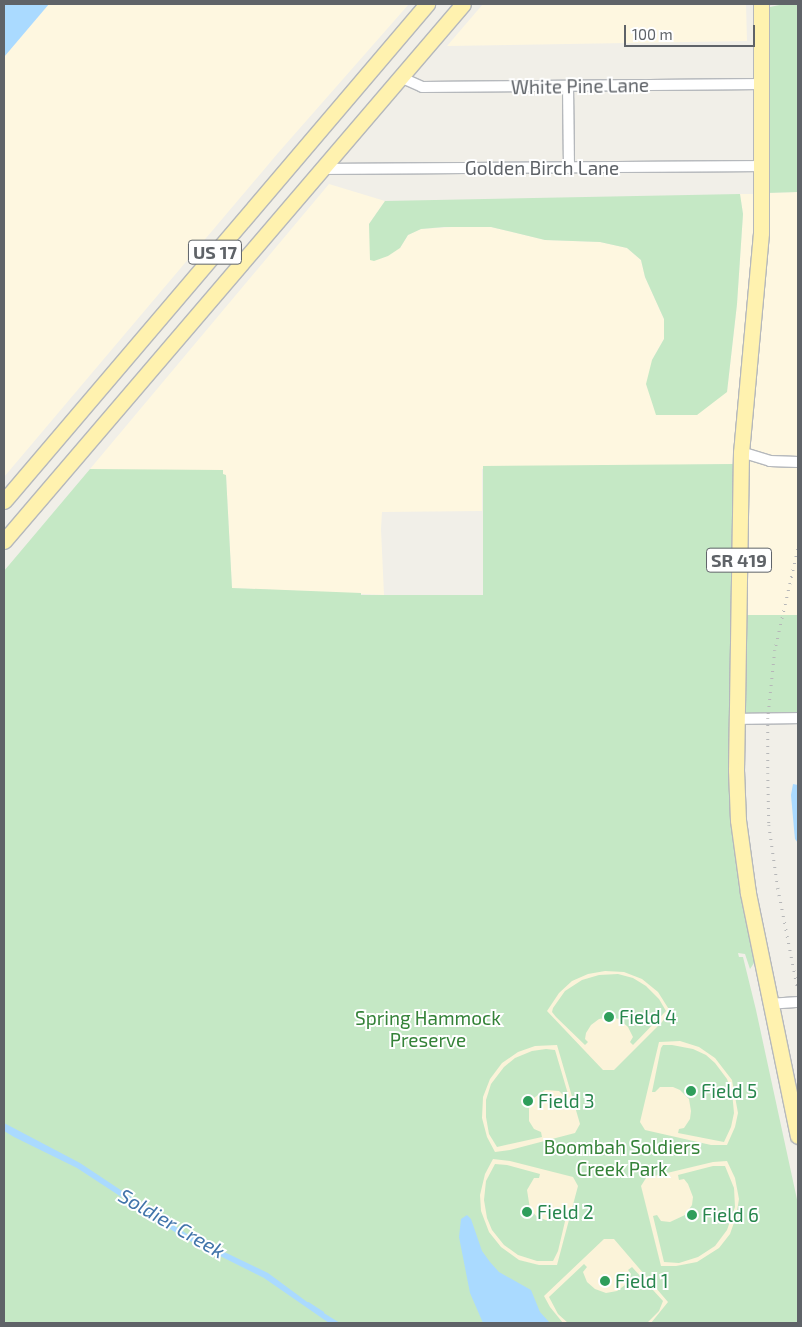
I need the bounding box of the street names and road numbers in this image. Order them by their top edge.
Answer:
street label: White Pine Lane [511,73,649,99]
street label: Golden Birch Lane [465,157,619,179]
road number: US 17 [188,236,242,268]
road number: SR 419 [705,544,773,576]

